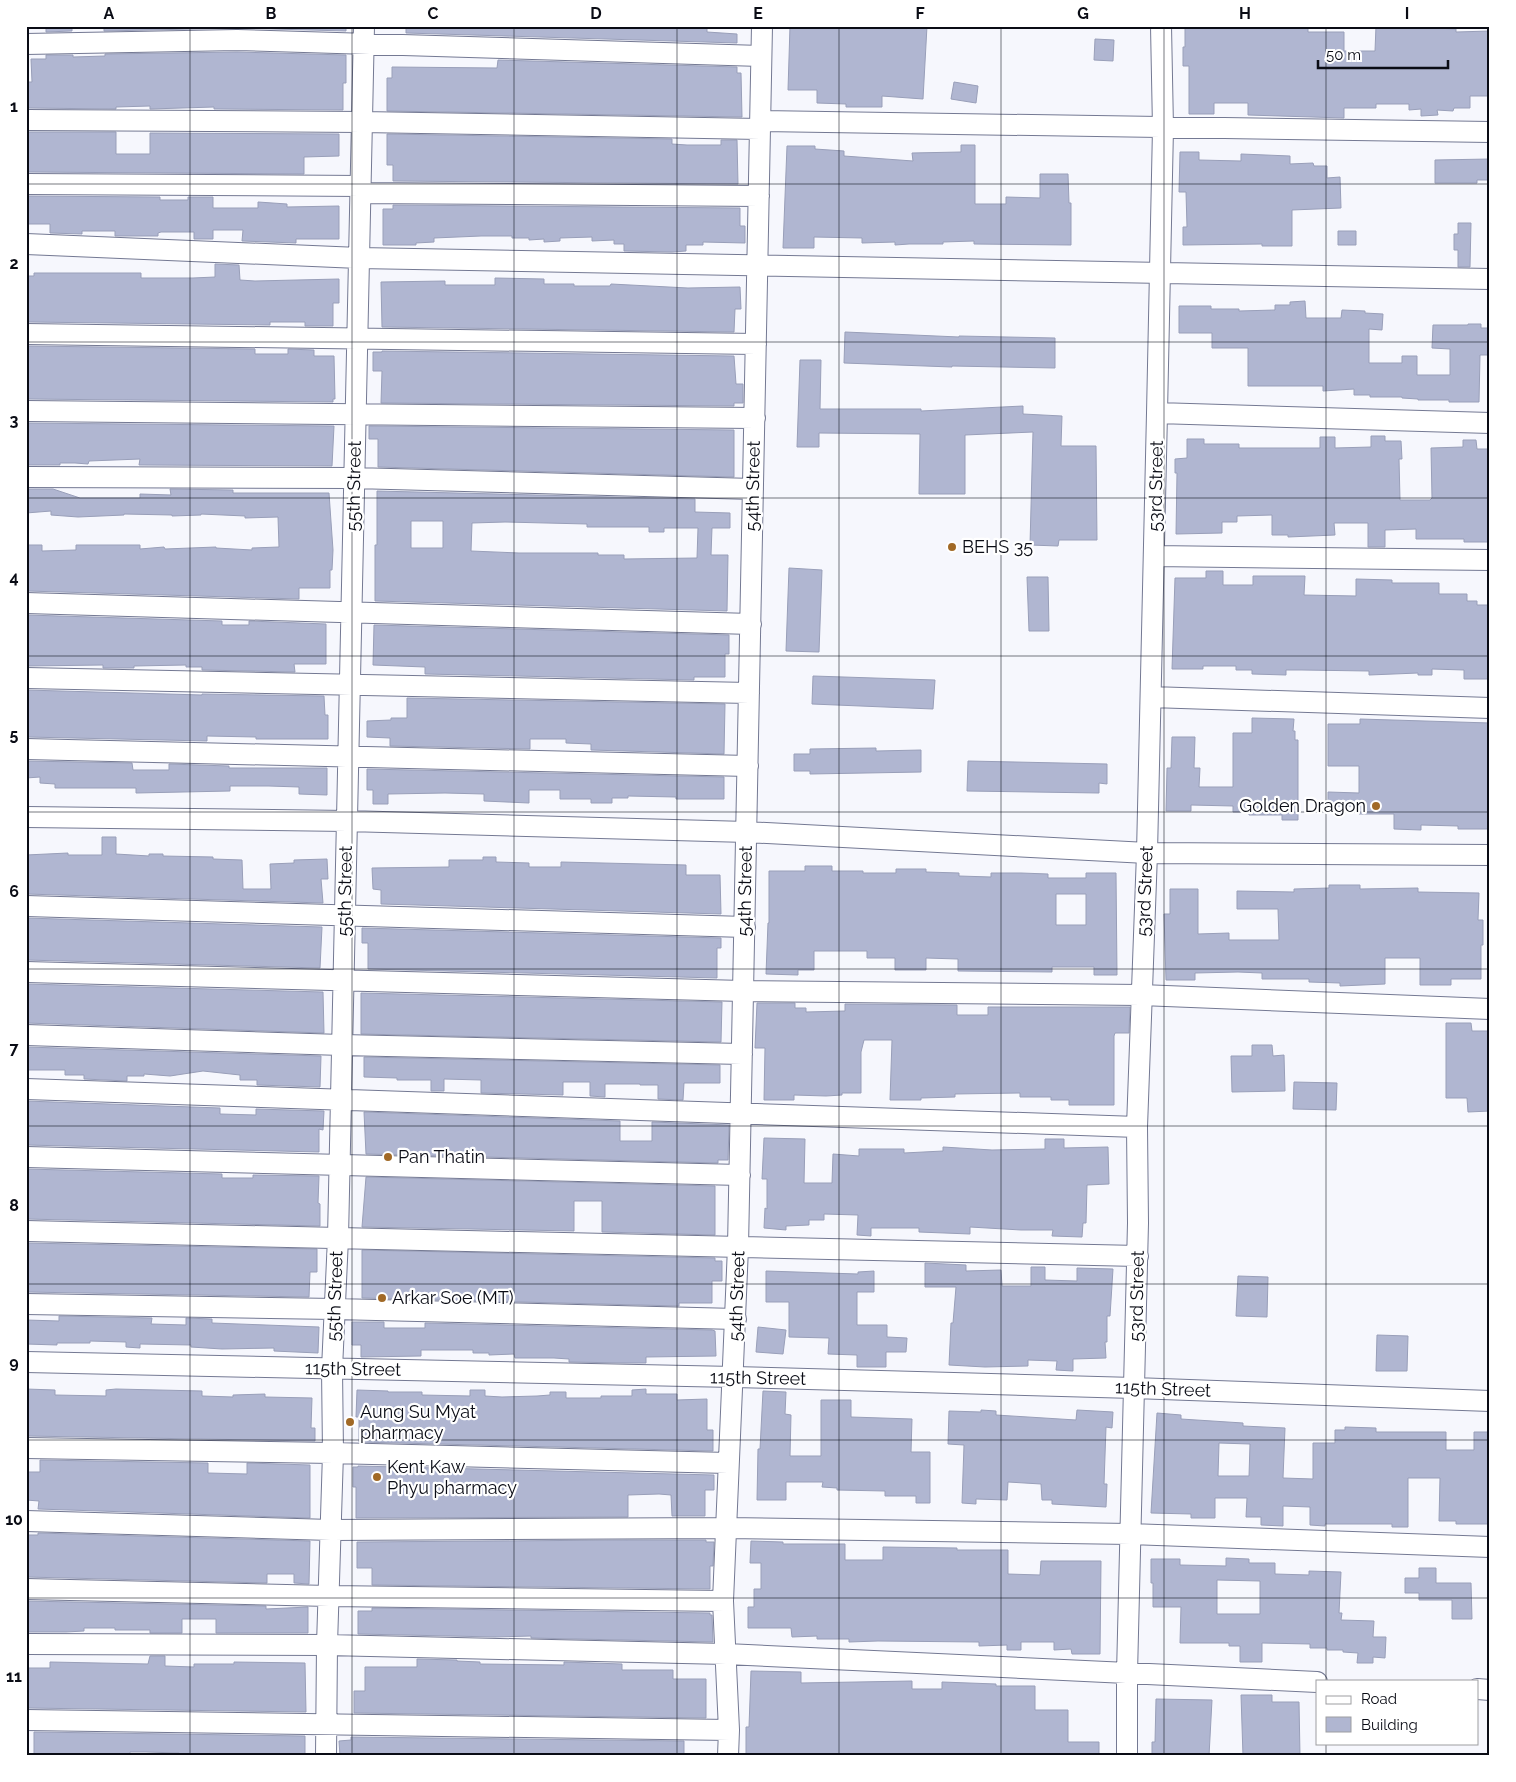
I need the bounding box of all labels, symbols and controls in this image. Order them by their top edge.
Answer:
text: A [104,4,115,23]
text: B [266,4,277,23]
text: C [428,4,439,23]
text: D [590,4,602,23]
text: E [753,4,763,23]
text: F [915,4,925,23]
text: G [1077,4,1089,23]
text: H [1239,4,1251,23]
text: I [1405,4,1409,23]
scale bar [1318,38,1448,70]
text: 50 m [1326,46,1361,64]
text: 1 [10,97,18,116]
text: 2 [9,254,19,273]
text: 3 [10,411,19,430]
street label: 55th Street [342,440,365,531]
street label: 54th Street [741,440,764,531]
street label: 53rd Street [1144,440,1167,532]
place label: BEHS 35 [962,536,1033,557]
marker: BEHS 35 [946,541,958,553]
text: 4 [9,568,19,587]
text: 5 [10,725,19,744]
place label: Golden Dragon [1239,795,1366,816]
marker: Golden Dragon [1370,800,1382,812]
street label: 55th Street [333,845,356,936]
street label: 54th Street [733,845,756,936]
street label: 53rd Street [1132,845,1157,937]
text: 6 [9,882,19,901]
text: 7 [10,1039,19,1058]
place label: Pan Thatin [398,1146,485,1167]
marker: Pan Thatin [382,1151,394,1163]
text: 8 [9,1196,19,1215]
street label: 55th Street [322,1250,347,1342]
street label: 54th Street [724,1250,749,1342]
street label: 53rd Street [1125,1250,1148,1342]
place label: Arkar Soe (MT) [392,1287,514,1308]
marker: Arkar Soe (MT) [376,1292,388,1304]
text: 9 [9,1353,19,1372]
street label: 115th Street [305,1357,401,1380]
street label: 115th Street [710,1366,806,1389]
street label: 115th Street [1115,1376,1211,1401]
place label: Aung Su Myat pharmacy [360,1401,476,1443]
marker: Aung Su Myat pharmacy [344,1416,356,1428]
place label: Kent Kaw Phyu pharmacy [387,1456,517,1498]
marker: Kent Kaw Phyu pharmacy [371,1471,383,1483]
text: 10 [5,1510,23,1529]
text: 11 [6,1667,22,1686]
legend [1316,1680,1478,1744]
text: Road [1361,1690,1397,1708]
text: Building [1361,1716,1418,1734]

